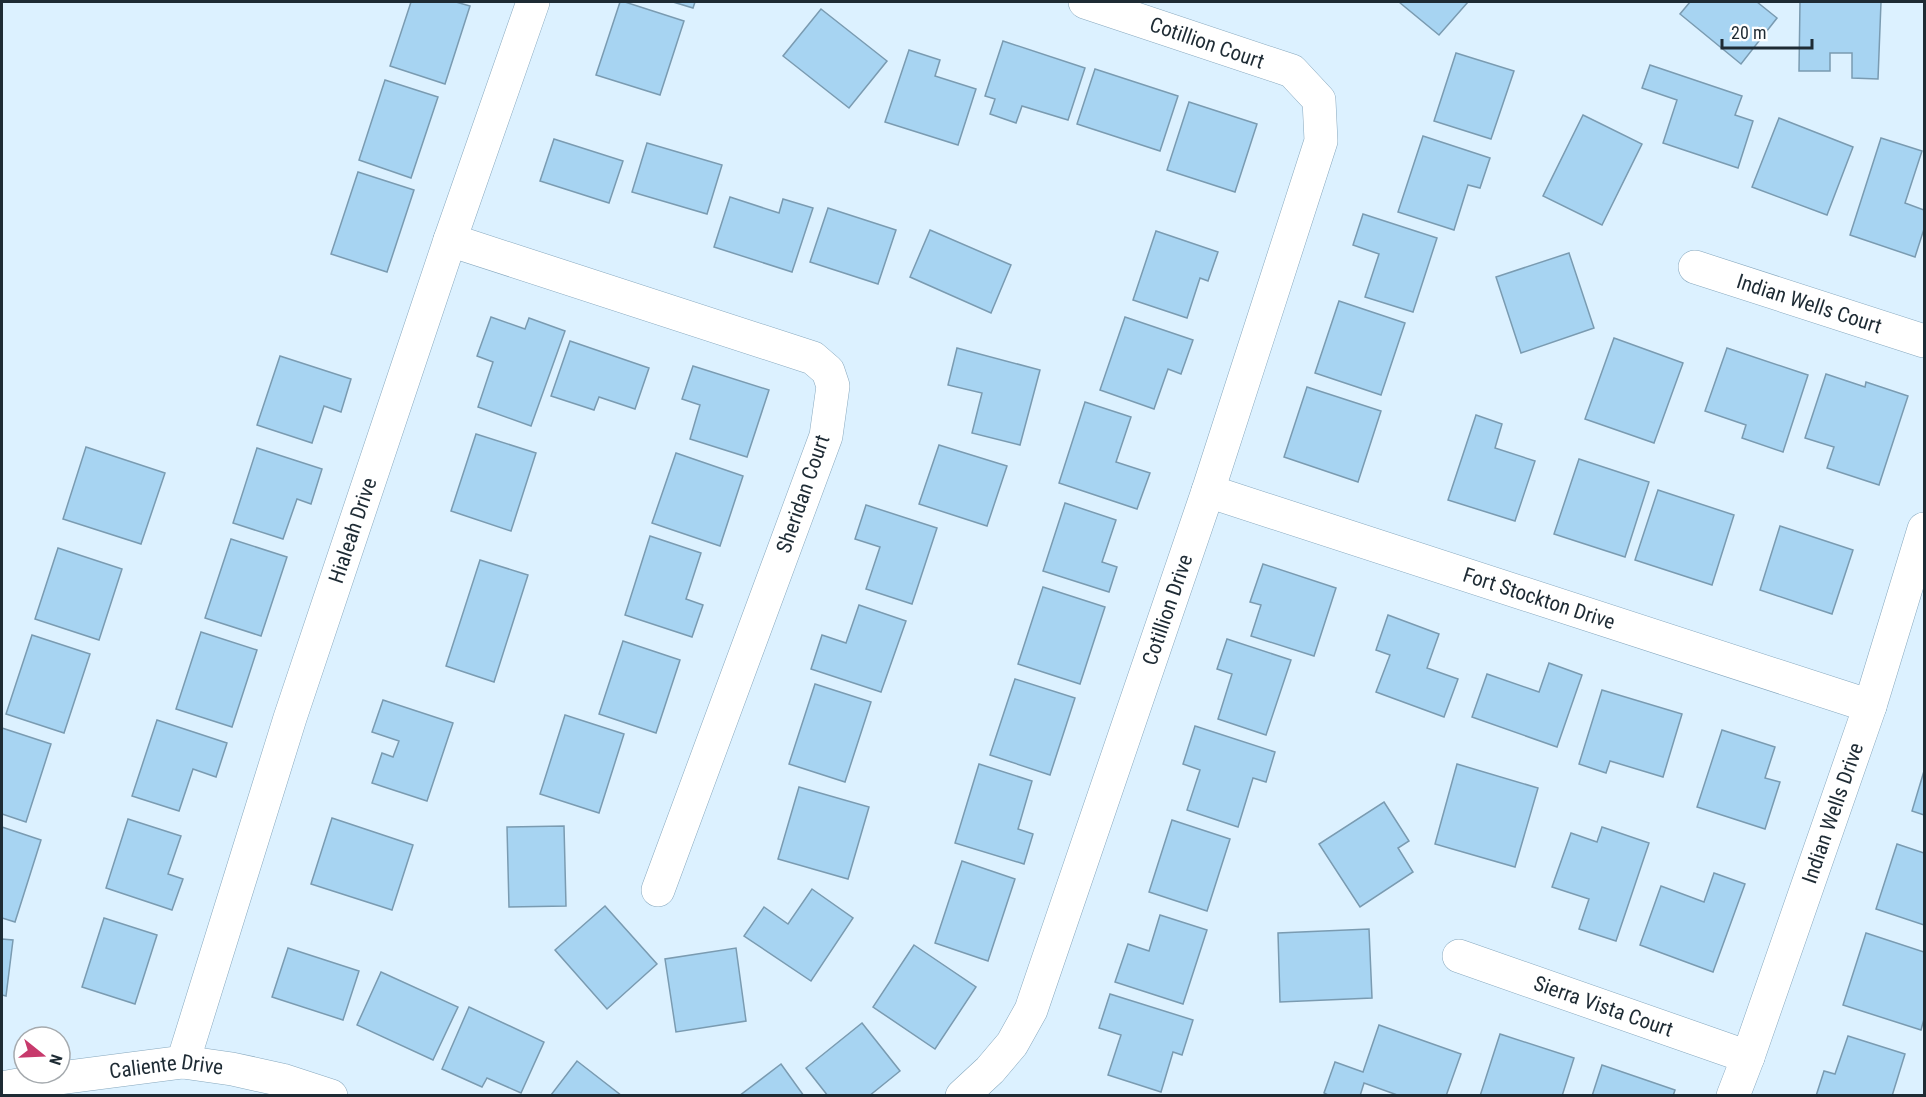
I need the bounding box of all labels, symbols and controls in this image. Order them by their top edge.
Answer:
street label: Cotillion Court [1147,12,1267,74]
scale bar [1722,12,1812,50]
text: 20 m [1731,22,1766,43]
street label: Indian Wells Court [1734,269,1885,339]
street label: Sheridan Court [772,432,834,556]
street label: Hialeah Drive [324,475,382,586]
street label: Cotillion Drive [1137,551,1198,668]
street label: Fort Stockton Drive [1460,563,1618,634]
street label: Indian Wells Drive [1797,739,1868,887]
street label: Sierra Vista Court [1531,971,1676,1042]
north arrow [12,1025,72,1085]
street label: Caliente Drive [108,1050,225,1083]
text: N [45,1052,66,1067]

